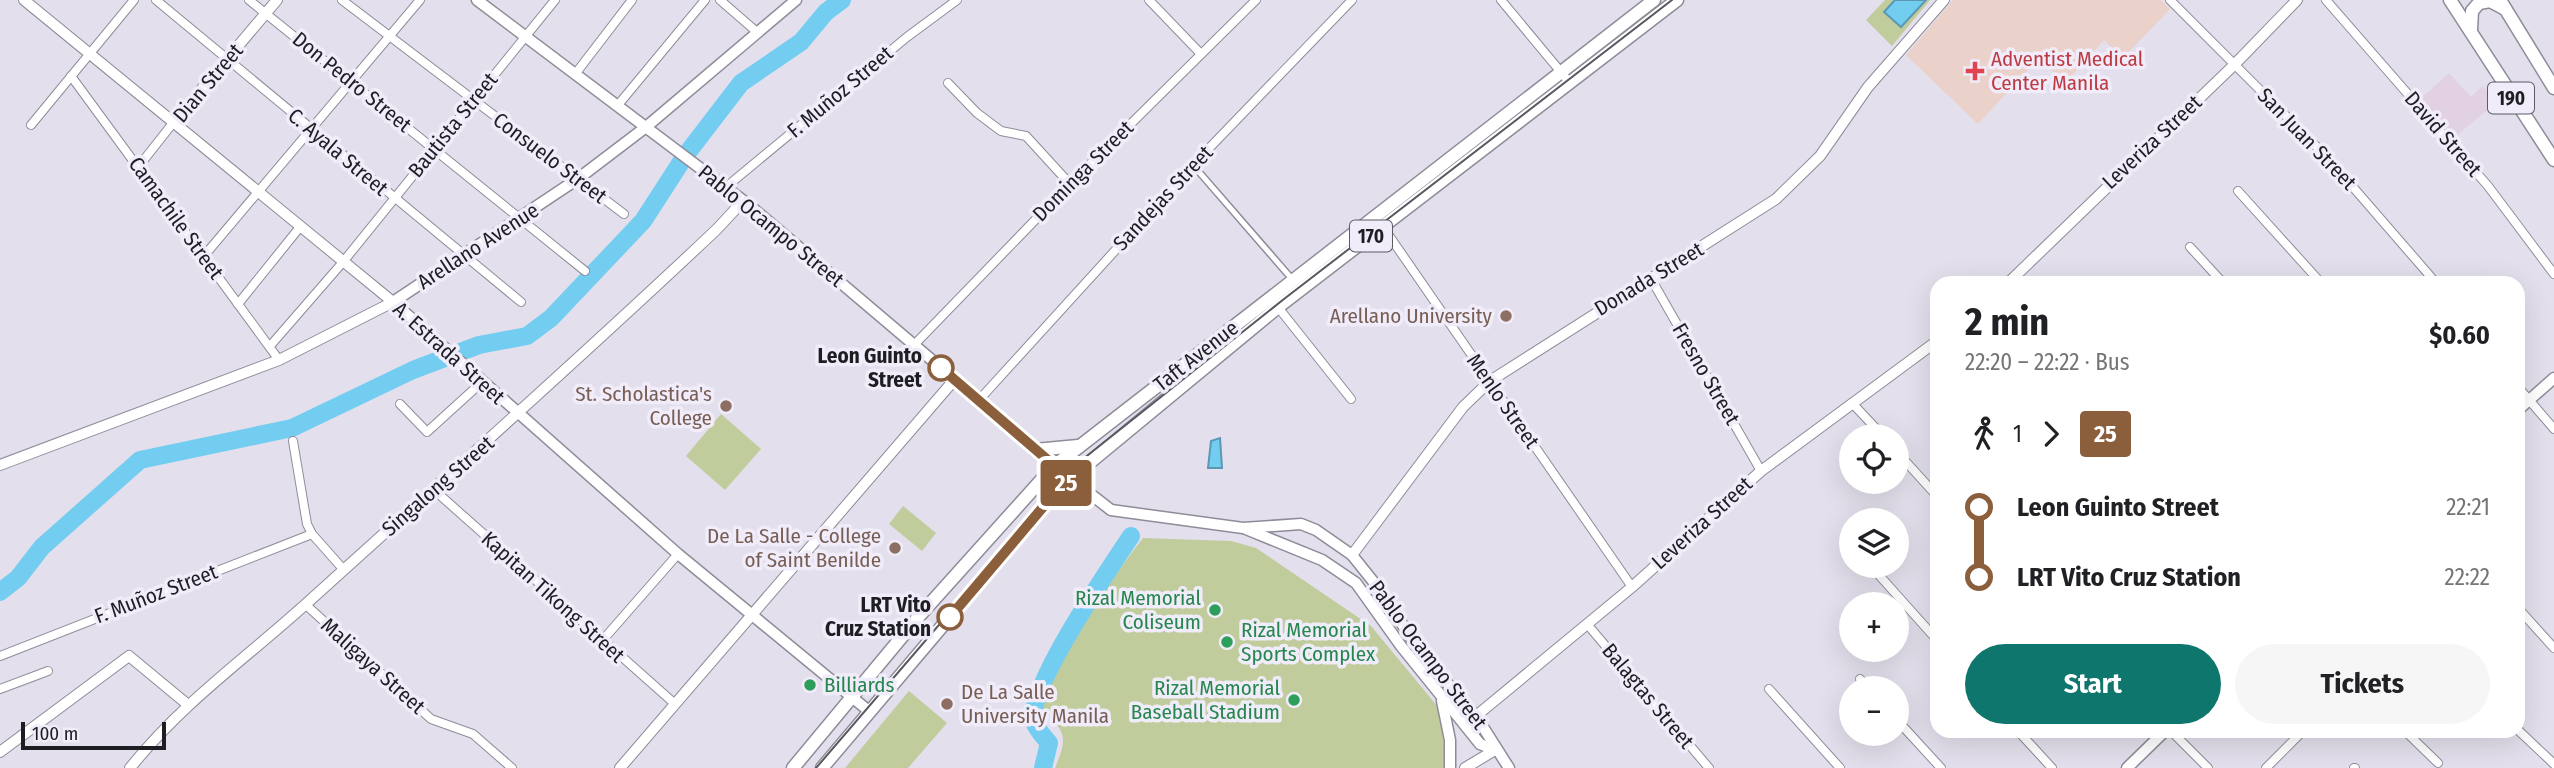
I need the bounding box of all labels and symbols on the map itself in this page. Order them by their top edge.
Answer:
street label: Don Pedro Street [287,26,417,138]
street label: Dian Street [167,38,249,128]
street label: F. Muñoz Street [782,40,898,144]
place label: Adventist Medical Center Manila [1991,46,2144,96]
marker: Adventist Medical Center Manila [1965,61,1985,81]
street label: Bautista Street [403,67,503,183]
road number: 190 [2488,82,2534,114]
street label: San Juan Street [2252,83,2362,195]
street label: David Street [2399,86,2487,182]
street label: Leveriza Street [2097,89,2207,195]
street label: C. Ayala Street [283,103,393,201]
street label: Consuelo Street [488,107,612,209]
street label: Dominga Street [1027,115,1139,227]
street label: Sandejas Street [1108,140,1218,256]
street label: Camachile Street [123,152,229,284]
street label: Pablo Ocampo Street [693,159,849,293]
street label: Arellano Avenue [412,197,544,295]
road number: 170 [1350,220,1392,252]
street label: Donada Street [1590,236,1708,322]
street label: A. Estrada Street [388,296,510,410]
place label: Arellano University [1330,303,1493,329]
marker: Arellano University [1498,308,1514,324]
street label: Taft Avenue [1148,315,1244,397]
street label: Fresno Street [1666,318,1746,430]
place label: Leon Guinto Street [817,343,923,393]
street label: Menlo Street [1461,349,1545,453]
marker: Leon Guinto Street [928,355,954,381]
place label: St. Scholastica's College [575,381,712,431]
marker: St. Scholastica's College [718,398,734,414]
street label: Singalong Street [377,430,500,542]
line badge: 25 [1034,460,1098,506]
street label: Leveriza Street [1646,471,1758,575]
place label: De La Salle - College of Saint Benilde [707,523,881,573]
street label: Kapitan Tikong Street [476,526,630,668]
marker: De La Salle - College of Saint Benilde [887,540,903,556]
street label: F. Muñoz Street [91,559,221,629]
street label: Pablo Ocampo Street [1363,575,1493,735]
place label: Rizal Memorial Coliseum [1075,585,1201,635]
place label: LRT Vito Cruz Station [825,592,931,642]
marker: Rizal Memorial Coliseum [1207,602,1223,618]
marker: LRT Vito Cruz Station [937,604,963,630]
street label: Maligaya Street [316,612,431,720]
place label: Rizal Memorial Sports Complex [1241,617,1376,667]
marker: Rizal Memorial Sports Complex [1219,634,1235,650]
street label: Balagtas Street [1596,638,1700,754]
place label: Billiards [824,672,894,698]
place label: Rizal Memorial Baseball Stadium [1131,675,1280,725]
marker: Billiards [802,677,818,693]
place label: De La Salle University Manila [961,679,1109,729]
marker: Rizal Memorial Baseball Stadium [1286,692,1302,708]
marker: De La Salle University Manila [939,696,955,712]
scale bar [21,719,166,751]

